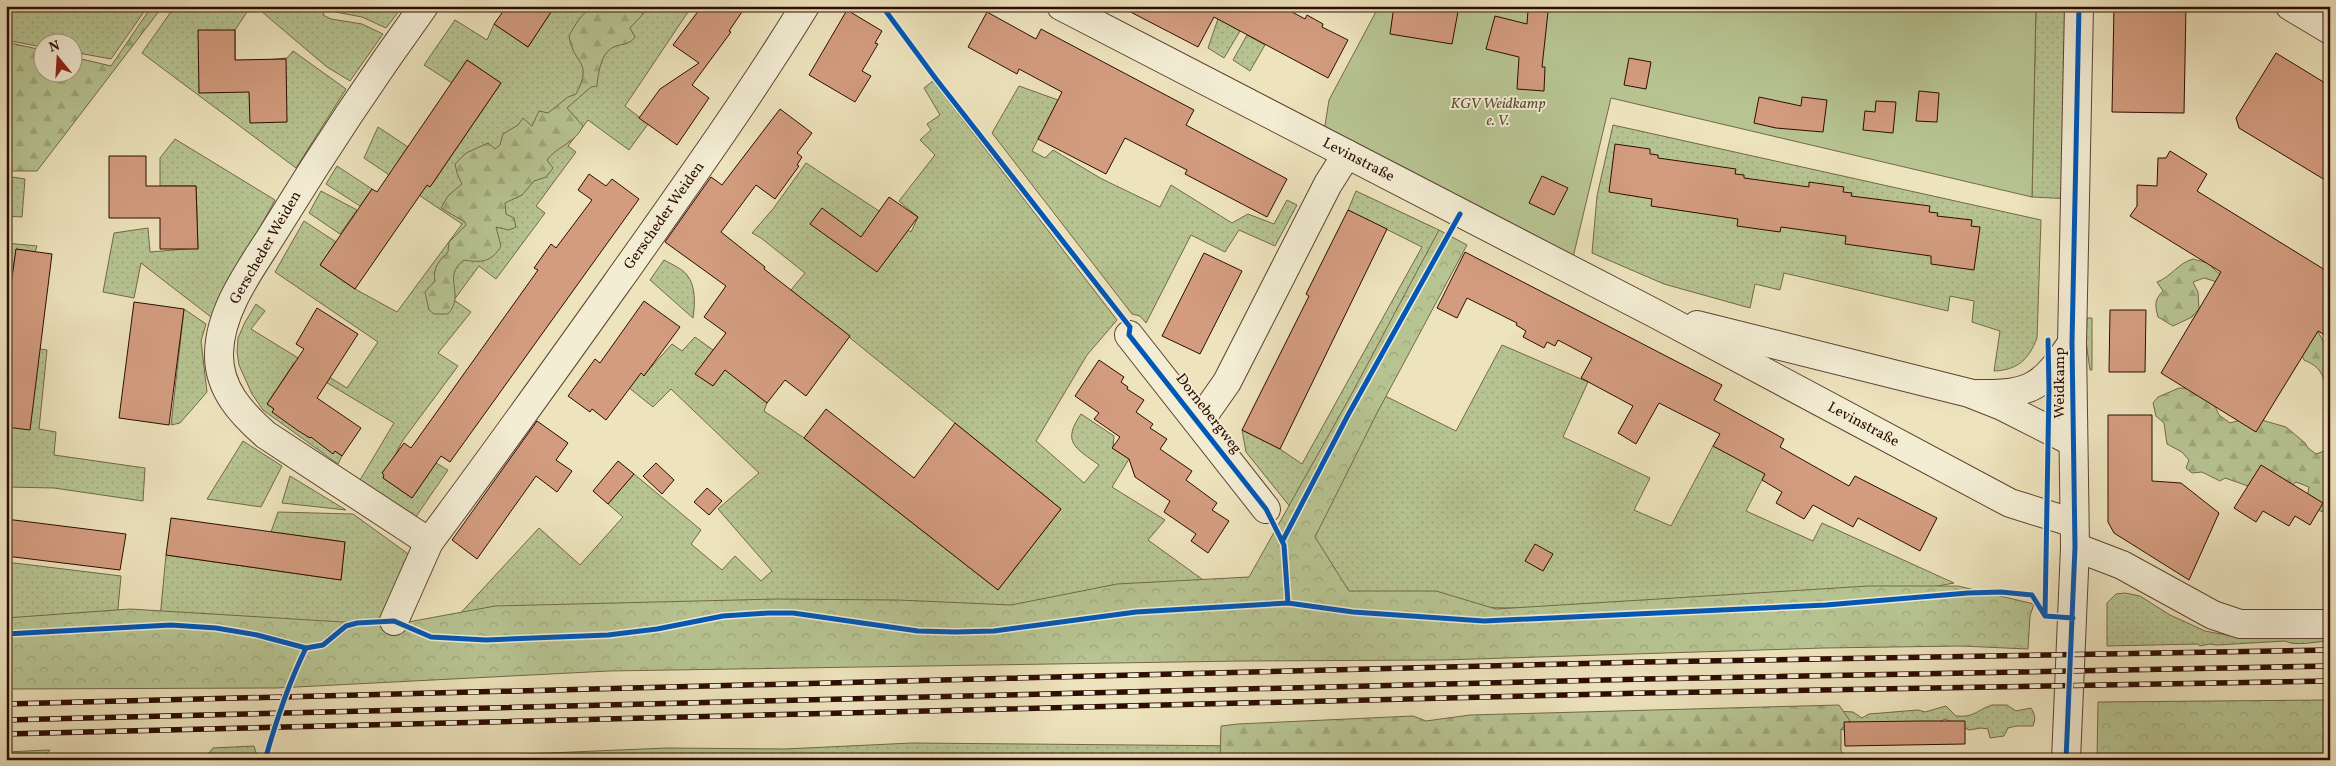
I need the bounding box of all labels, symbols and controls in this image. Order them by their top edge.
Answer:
north arrow [32,32,82,82]
text: N [47,36,62,58]
park label: KGV Weidkamp e. V. [1451,94,1545,132]
street label: Levinstraße [1319,133,1398,187]
street label: Gerscheder Weiden [619,157,710,274]
street label: Gerscheder Weiden [225,187,307,308]
street label: Weidkamp [2050,347,2071,419]
street label: Dornebergweg [1170,369,1246,459]
street label: Levinstraße [1824,397,1903,452]

